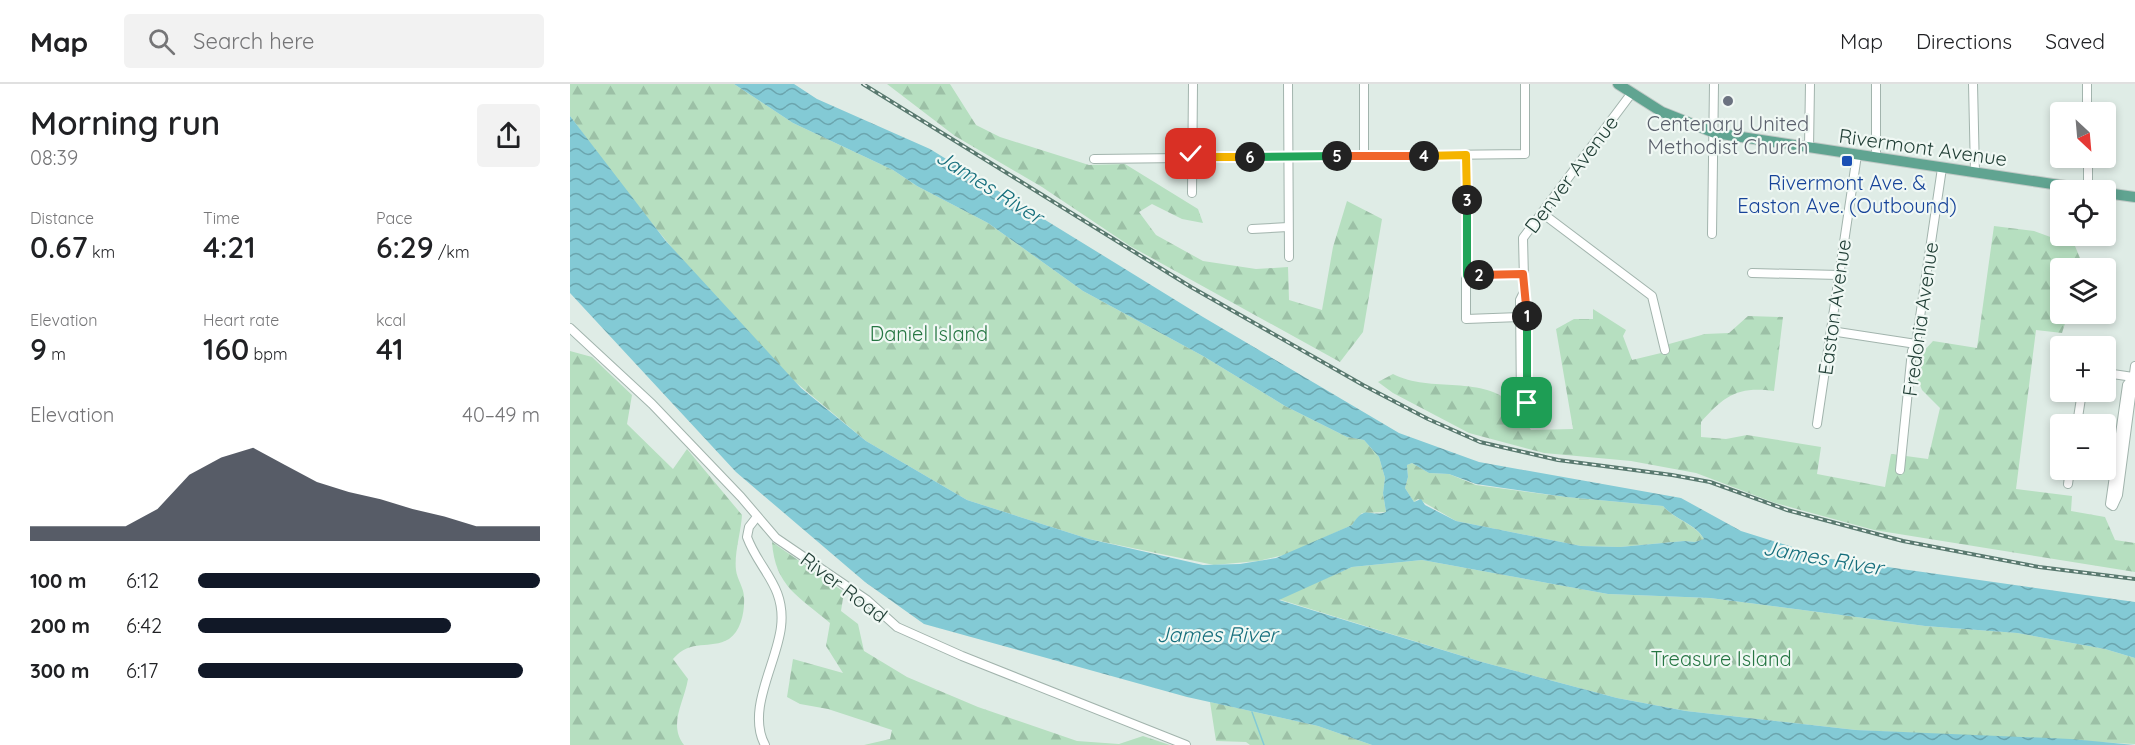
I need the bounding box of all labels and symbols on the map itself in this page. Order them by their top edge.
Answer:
marker: Centenary United Methodist Church [1721,94,1735,108]
north arrow [2050,102,2116,168]
street label: Denver Avenue [1519,110,1623,238]
place label: Centenary United Methodist Church [1647,111,1809,159]
street label: Rivermont Avenue [1837,123,2009,171]
pin [1165,128,1216,179]
pin: 5 [1322,141,1352,171]
pin: 4 [1409,141,1439,171]
pin: 6 [1235,142,1265,172]
water label: James River [932,143,1051,231]
marker: Rivermont Ave. & Easton Ave. (Outbound) [1840,154,1854,168]
place label: Rivermont Ave. & Easton Ave. (Outbound) [1737,170,1957,218]
pin: 3 [1452,185,1482,215]
street label: Easton Avenue [1812,237,1856,377]
street label: Fredonia Avenue [1897,240,1943,398]
pin: 2 [1464,260,1494,290]
pin: 1 [1512,301,1542,331]
park label: Daniel Island [870,321,988,346]
pin [1501,377,1552,428]
water label: James River [1761,534,1888,581]
street label: River Road [796,546,892,628]
water label: James River [1157,621,1280,647]
park label: Treasure Island [1650,646,1792,671]

